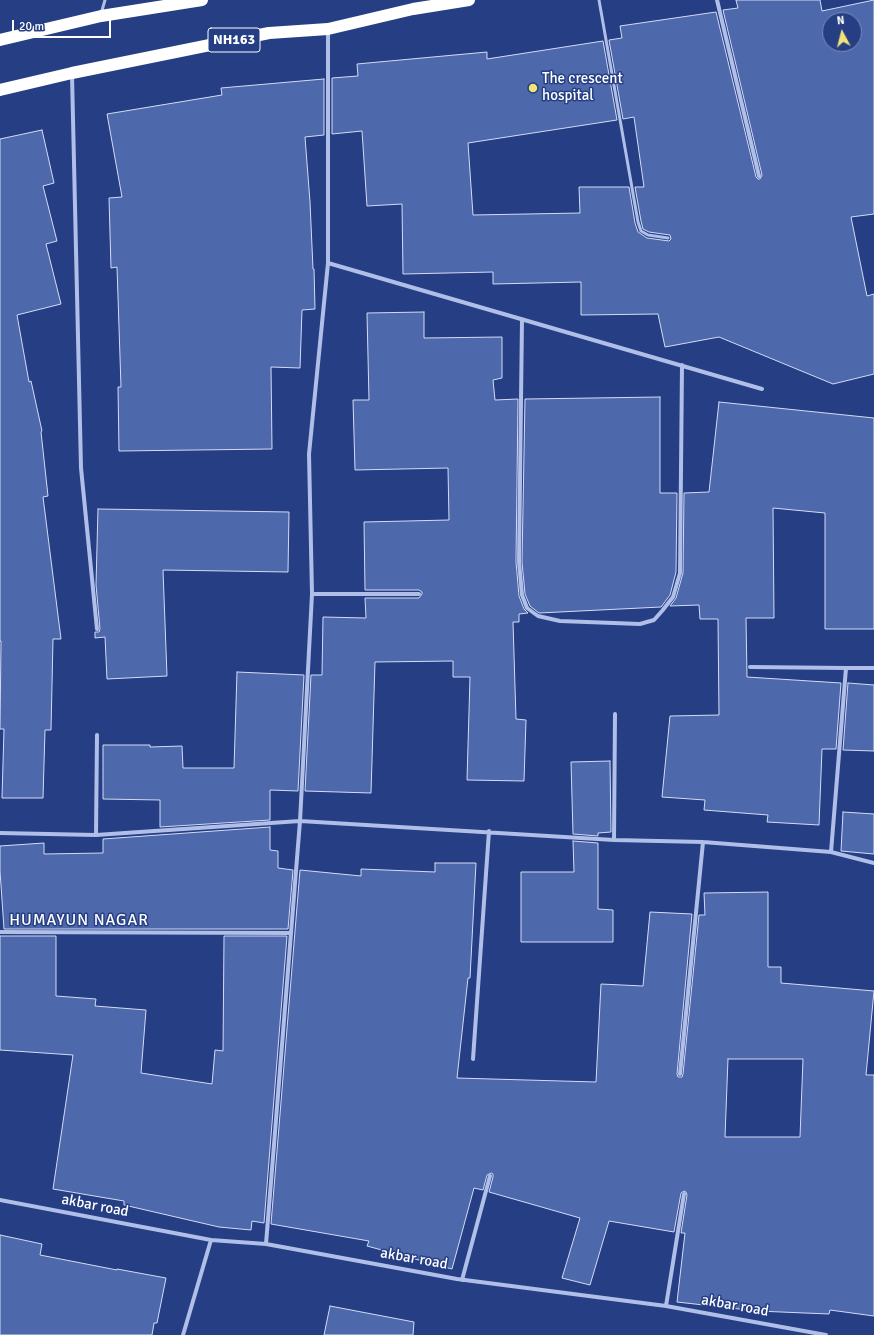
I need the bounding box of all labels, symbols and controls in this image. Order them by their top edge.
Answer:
scale bar [14,12,113,38]
north arrow [822,12,862,52]
text: N [836,14,845,28]
text: 20 m [19,19,44,34]
road number: NH163 [208,28,260,52]
place label: The crescent hospital [542,70,623,105]
marker: The crescent hospital [527,82,539,94]
district label: HUMAYUN NAGAR [9,911,149,931]
street label: akbar road [60,1191,130,1221]
street label: akbar road [379,1244,449,1274]
street label: akbar road [700,1291,770,1321]

